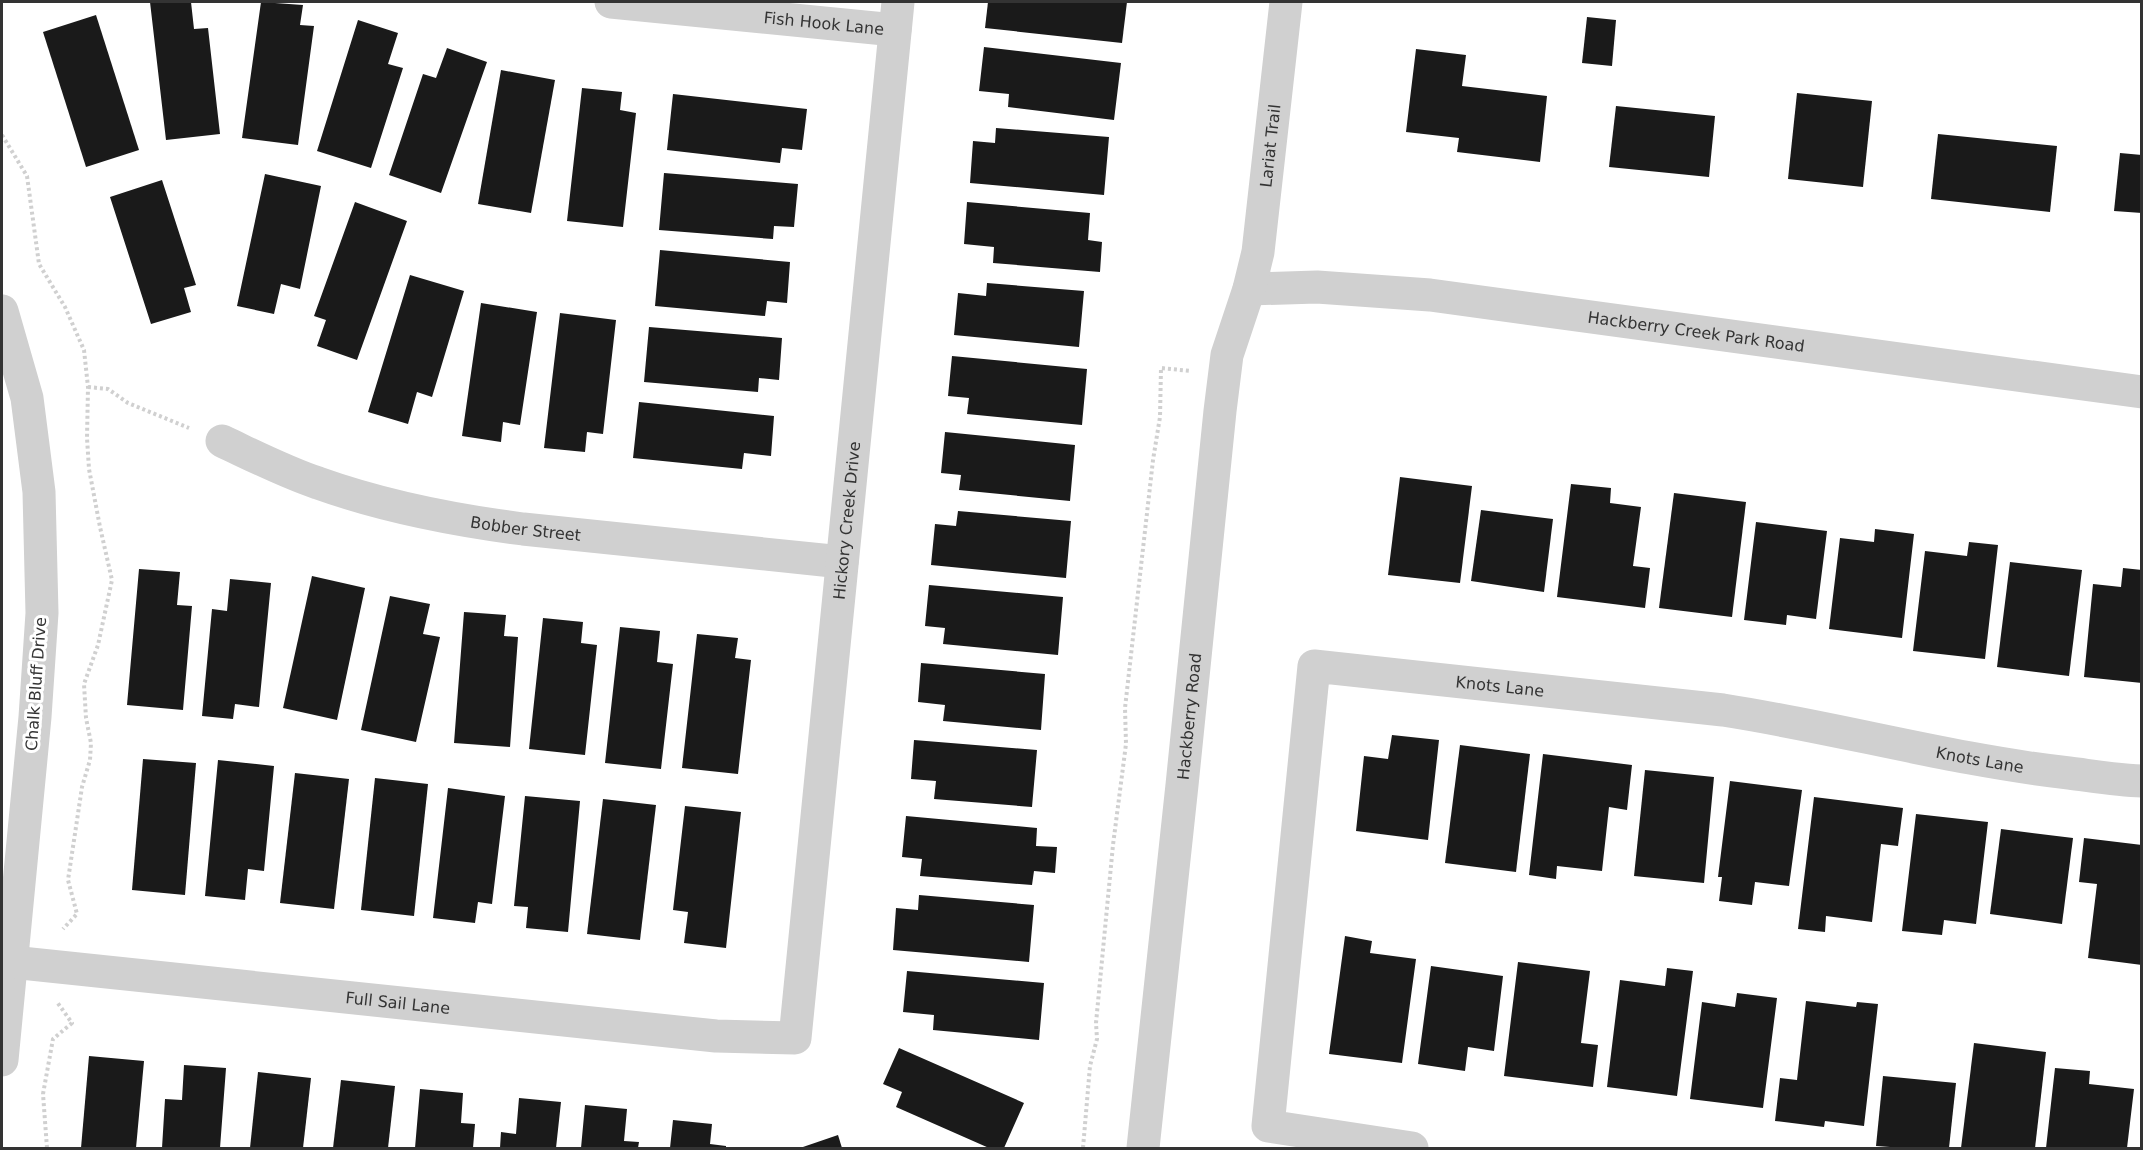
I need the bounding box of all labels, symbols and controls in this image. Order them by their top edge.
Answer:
street label: Fish Hook Lane [763,8,885,38]
street label: Lariat Trail [1256,103,1284,188]
street label: Hackberry Creek Park Road [1587,307,1806,355]
street label: Hickory Creek Drive [829,440,864,601]
street label: Bobber Street [469,512,582,544]
street label: Chalk Bluff Drive [22,616,50,752]
street label: Hackberry Road [1173,652,1205,781]
street label: Knots Lane [1455,672,1545,700]
street label: Knots Lane [1934,742,2025,776]
street label: Full Sail Lane [345,988,451,1018]

